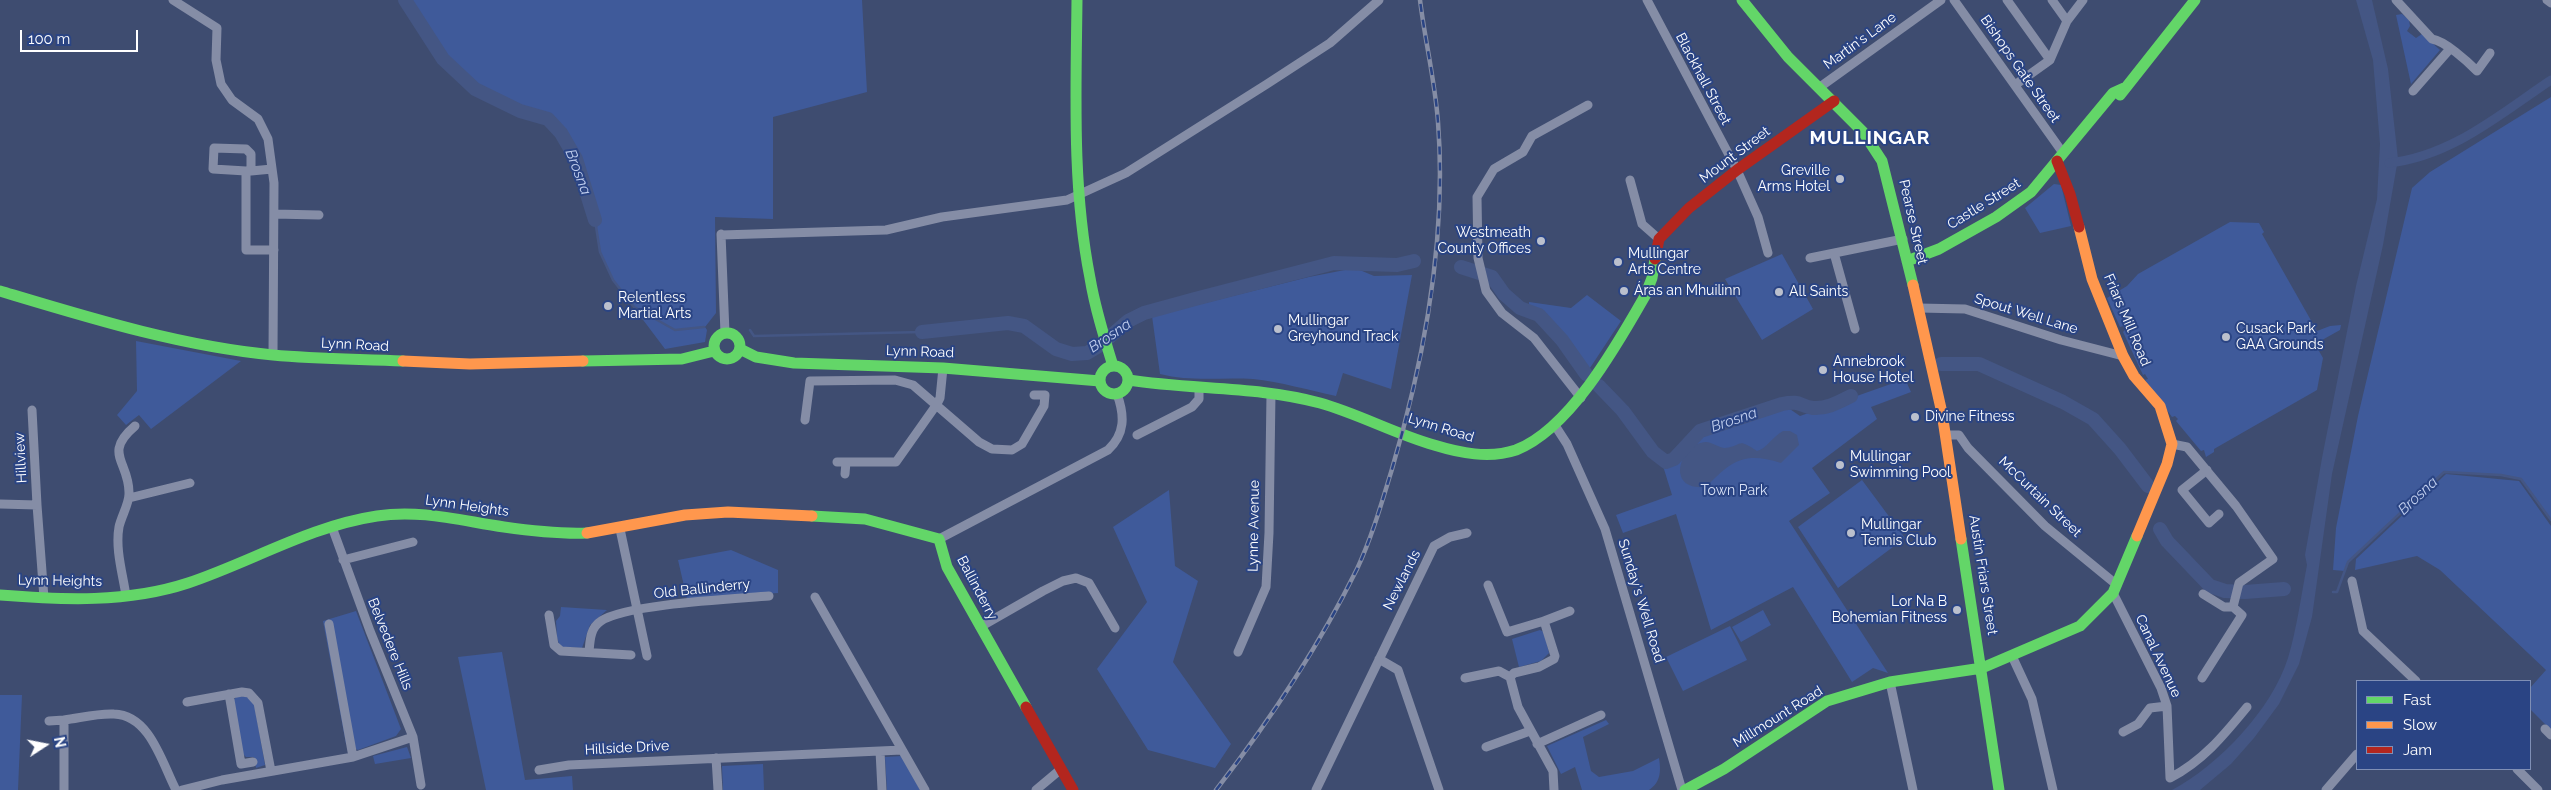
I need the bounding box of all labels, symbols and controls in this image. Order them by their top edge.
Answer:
street label: Martin's Lane [1820,9,1900,73]
street label: Bishops Gate Street [1977,12,2063,126]
scale bar [22,20,140,52]
text: 100 m [28,30,70,48]
street label: Blackhall Street [1672,30,1734,128]
street label: Mount Street [1696,123,1774,187]
district label: MULLINGAR [1808,127,1932,149]
water label: Brosna [561,147,595,197]
place label: Greville Arms Hotel [1757,163,1830,196]
marker: Greville Arms Hotel [1834,173,1846,185]
street label: Castle Street [1944,175,2024,233]
street label: Pearse Street [1895,178,1931,266]
place label: Westmeath County Offices [1437,225,1531,258]
marker: Westmeath County Offices [1535,235,1547,247]
place label: Mullingar Arts Centre [1628,246,1701,278]
marker: Mullingar Arts Centre [1612,256,1624,268]
street label: Friars Mill Road [2100,271,2154,369]
place label: Áras an Mhuilinn [1634,283,1741,299]
place label: All Saints [1789,284,1848,300]
marker: Áras an Mhuilinn [1618,285,1630,297]
marker: All Saints [1773,286,1785,298]
place label: Relentless Martial Arts [618,290,691,322]
street label: Spout Well Lane [1972,290,2080,338]
marker: Relentless Martial Arts [602,300,614,312]
place label: Mullingar Greyhound Track [1288,313,1398,346]
water label: Brosna [1085,315,1135,357]
place label: Cusack Park GAA Grounds [2236,321,2324,354]
marker: Mullingar Greyhound Track [1272,323,1284,335]
marker: Cusack Park GAA Grounds [2220,331,2232,343]
street label: Lynn Road [321,335,389,355]
street label: Lynn Road [886,342,954,362]
place label: Annebrook House Hotel [1833,354,1913,387]
marker: Annebrook House Hotel [1817,364,1829,376]
water label: Brosna [1709,404,1759,436]
place label: Divine Fitness [1925,409,2014,425]
street label: Lynn Road [1406,410,1476,446]
marker: Divine Fitness [1909,411,1921,423]
street label: Hillview [11,432,31,484]
place label: Mullingar Swimming Pool [1850,449,1951,482]
street label: McCurtain Street [1995,453,2085,541]
marker: Mullingar Swimming Pool [1834,459,1846,471]
water label: Brosna [2394,473,2442,519]
street label: Lynne Avenue [1245,480,1263,572]
park label: Town Park [1701,483,1767,499]
street label: Lynn Heights [424,492,510,520]
street label: Austin Friars Street [1965,514,2001,636]
place label: Mullingar Tennis Club [1861,517,1936,550]
marker: Mullingar Tennis Club [1845,527,1857,539]
street label: Sunday's Well Road [1614,537,1668,665]
street label: Newlands [1380,547,1424,613]
street label: Ballinderry [953,553,1001,623]
street label: Lynn Heights [18,572,102,590]
street label: Old Ballinderry [653,576,751,602]
place label: Lor Na B Bohemian Fitness [1832,594,1947,626]
street label: Belvedere Hills [364,596,416,692]
marker: Lor Na B Bohemian Fitness [1951,604,1963,616]
street label: Canal Avenue [2131,612,2185,700]
legend [2356,680,2531,770]
street label: Millmount Road [1730,683,1826,751]
text: Fast [2403,691,2431,709]
text: Slow [2403,716,2437,734]
north arrow [20,720,70,770]
text: N [51,735,69,749]
street label: Hillside Drive [584,737,670,759]
text: Jam [2403,741,2432,759]

